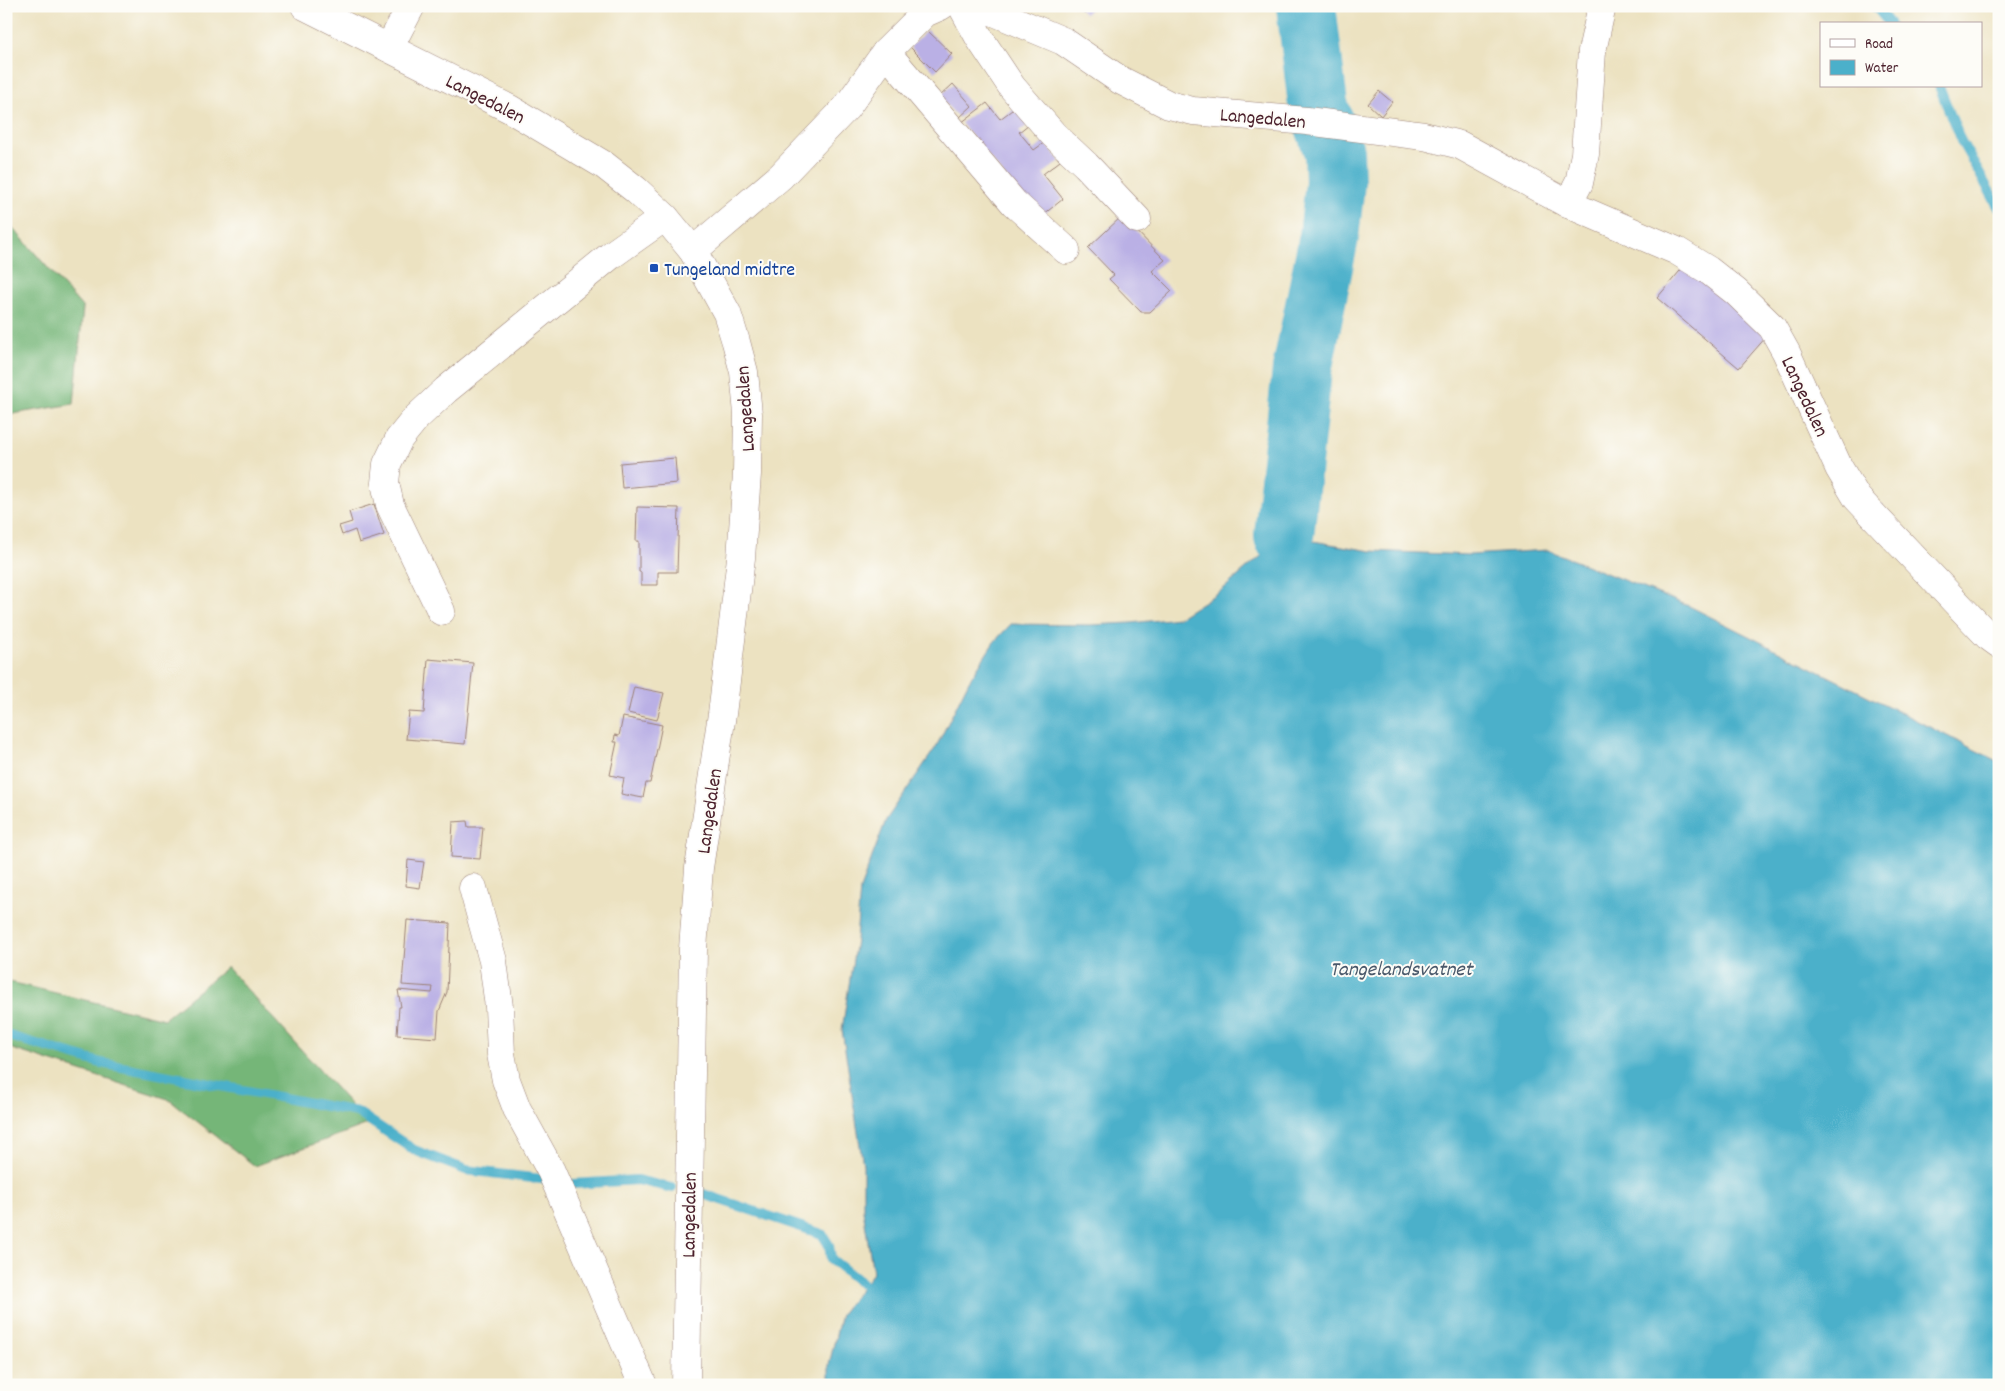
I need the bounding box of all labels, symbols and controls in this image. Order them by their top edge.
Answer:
legend [1820,22,1982,88]
text: Road [1865,34,1893,56]
text: Water [1865,58,1899,80]
street label: Langedalen [440,69,529,133]
street label: Langedalen [1219,102,1307,138]
place label: Tungeland midtre [664,257,795,285]
marker: Tungeland midtre [648,262,660,274]
street label: Langedalen [1772,352,1834,442]
street label: Langedalen [730,365,764,453]
street label: Langedalen [691,767,731,856]
water label: Tangelandsvatnet [1330,956,1475,986]
street label: Langedalen [676,1172,706,1258]

